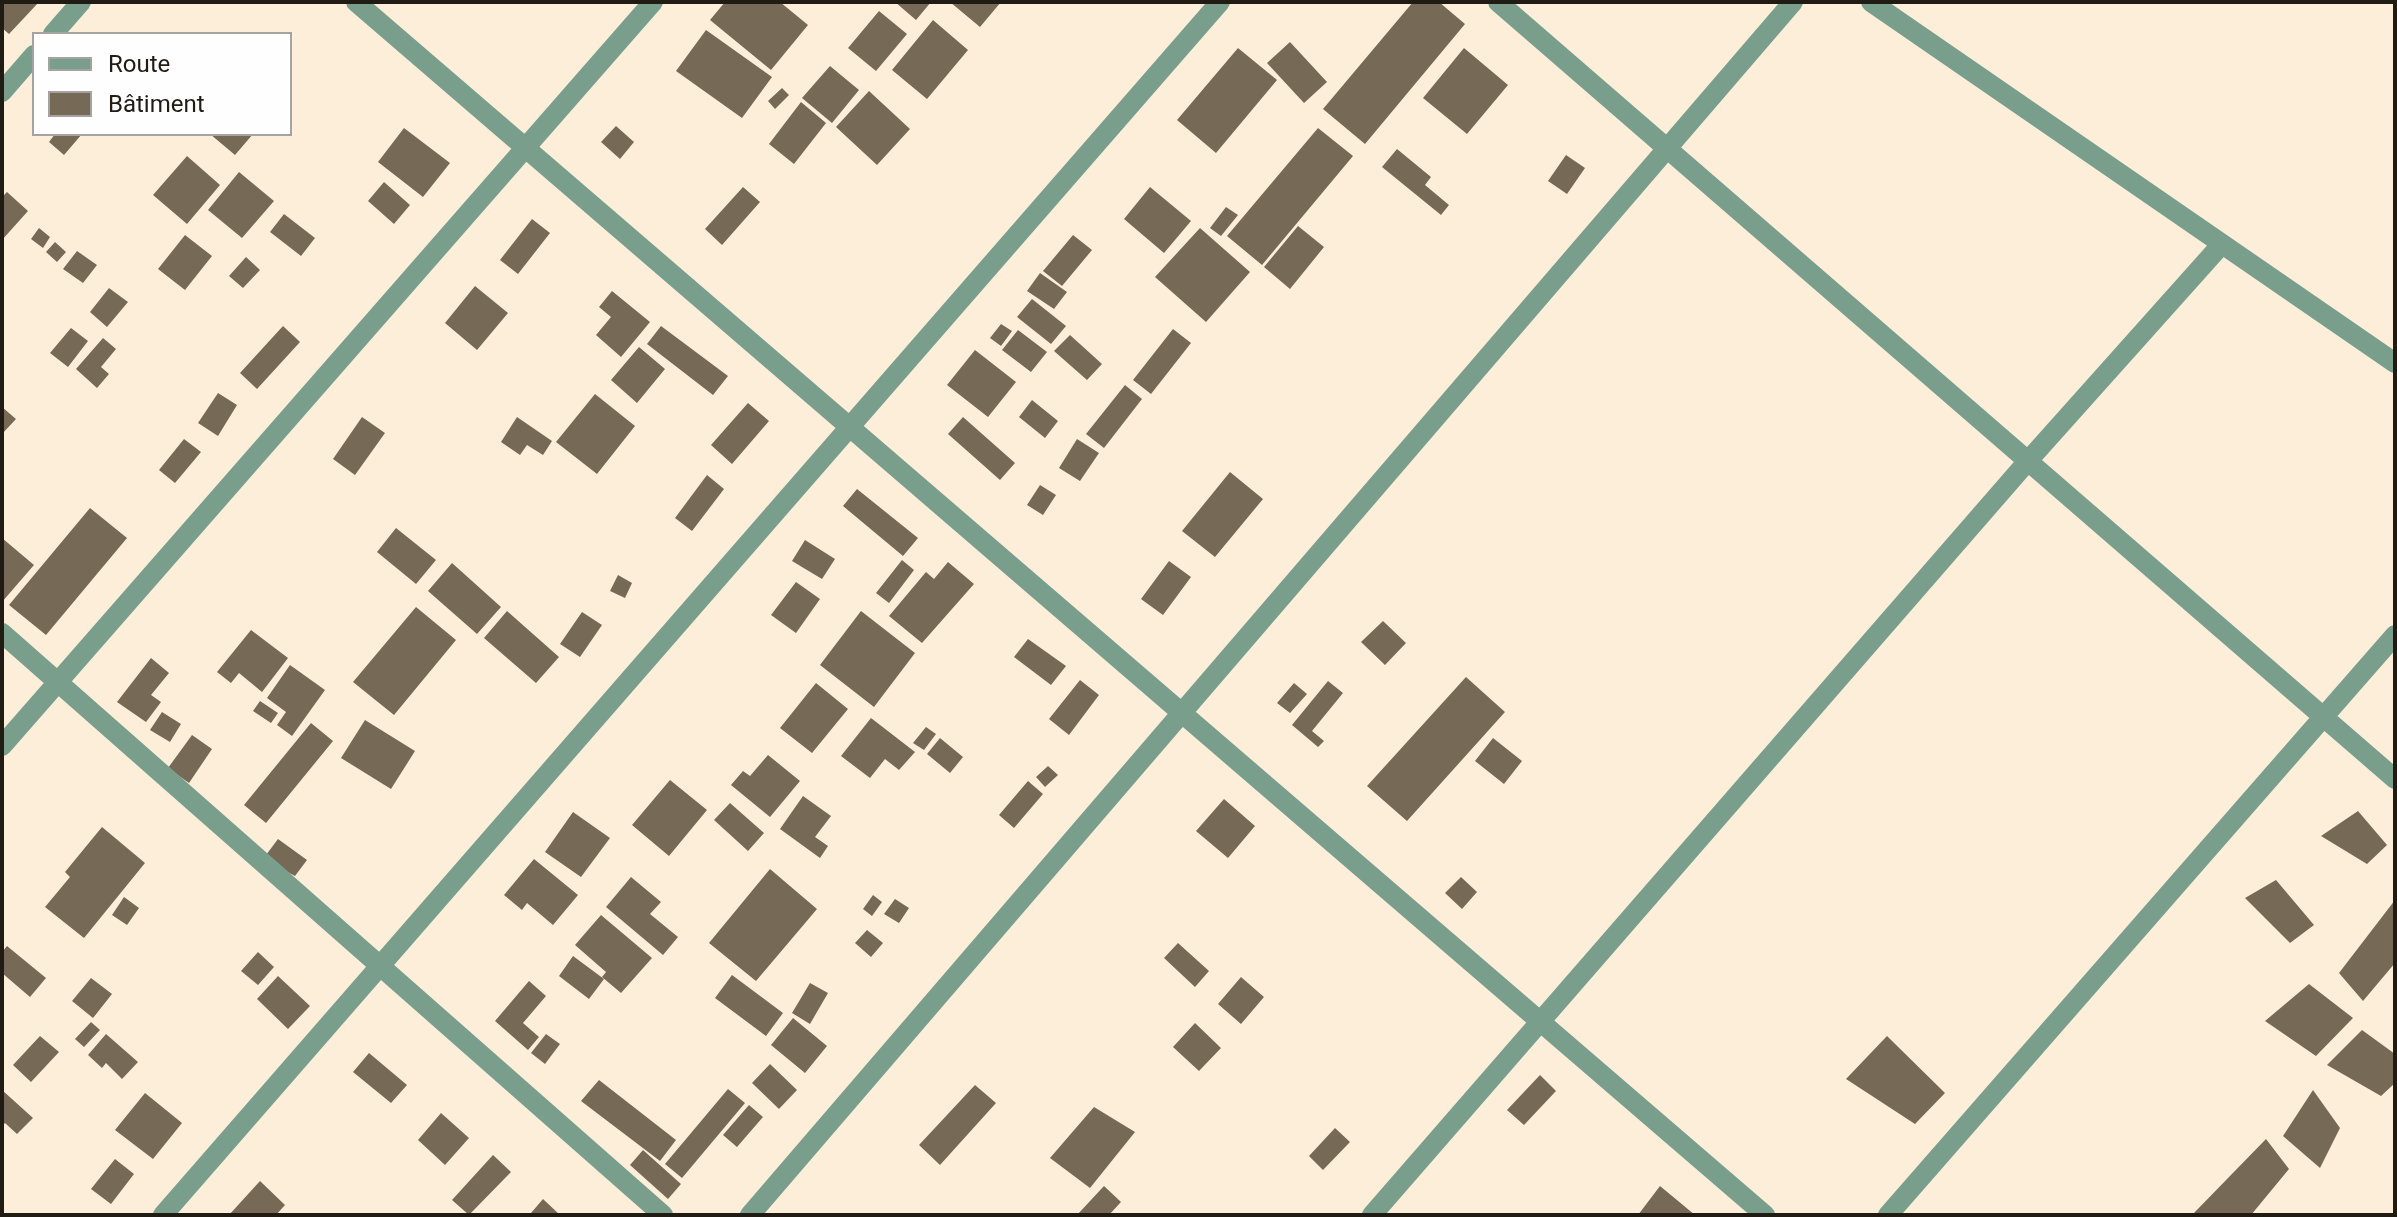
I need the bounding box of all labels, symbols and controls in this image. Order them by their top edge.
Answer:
legend [32,32,292,136]
text: Route [108,50,170,78]
text: Bâtiment [108,90,205,118]

